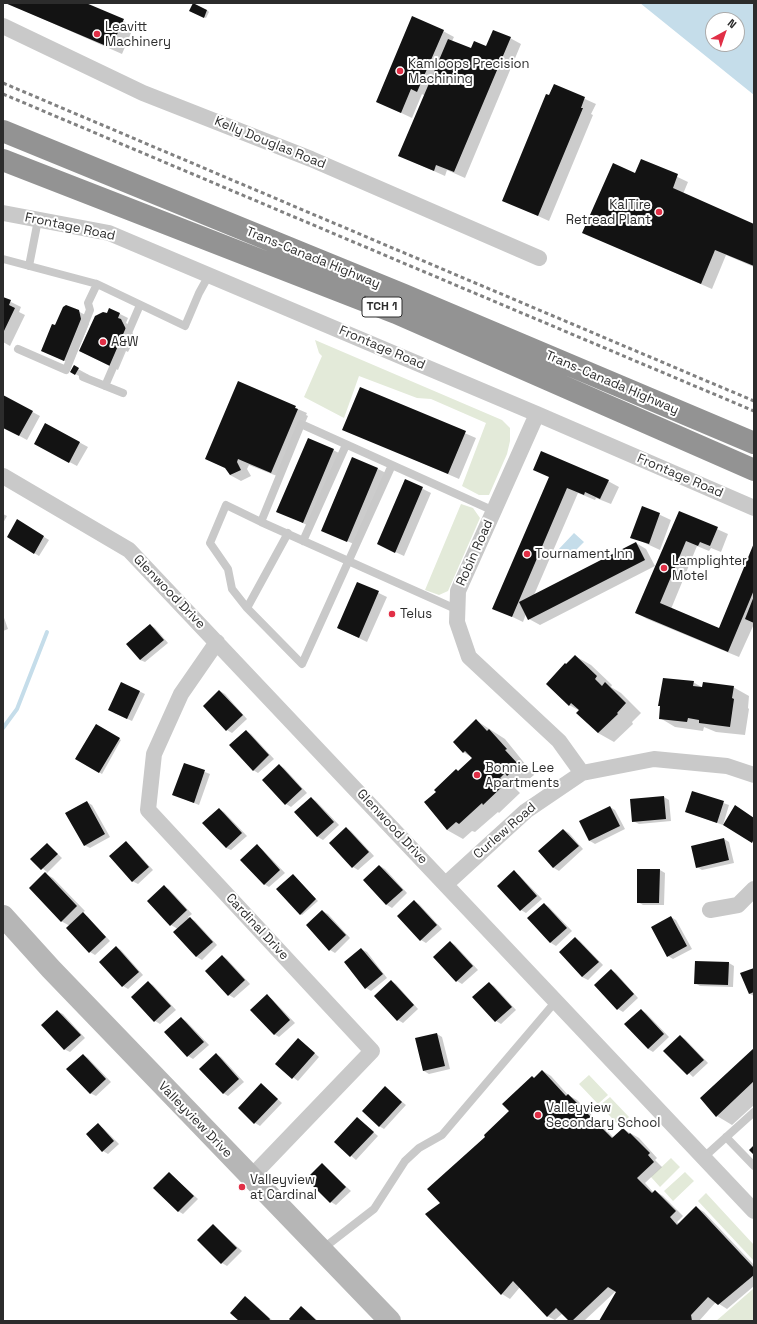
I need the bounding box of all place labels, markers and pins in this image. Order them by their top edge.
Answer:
place label: Leavitt Machinery [105,19,171,50]
marker: Leavitt Machinery [92,29,102,39]
place label: Kamloops Precision Machining [408,56,530,87]
marker: Kamloops Precision Machining [395,66,405,76]
place label: KalTire Retread Plant [566,197,651,228]
marker: KalTire Retread Plant [654,207,664,217]
place label: A&W [111,334,138,350]
marker: A&W [98,337,108,347]
place label: Tournament Inn [535,546,633,562]
marker: Tournament Inn [522,549,532,559]
place label: Lamplighter Motel [672,553,747,584]
marker: Lamplighter Motel [659,563,669,573]
place label: Telus [400,606,432,622]
marker: Telus [387,609,397,619]
place label: Bonnie Lee Apartments [485,760,559,791]
marker: Bonnie Lee Apartments [472,770,482,780]
place label: Valleyview Secondary School [546,1100,660,1131]
marker: Valleyview Secondary School [533,1110,543,1120]
place label: Valleyview at Cardinal [250,1172,317,1203]
marker: Valleyview at Cardinal [237,1182,247,1192]

